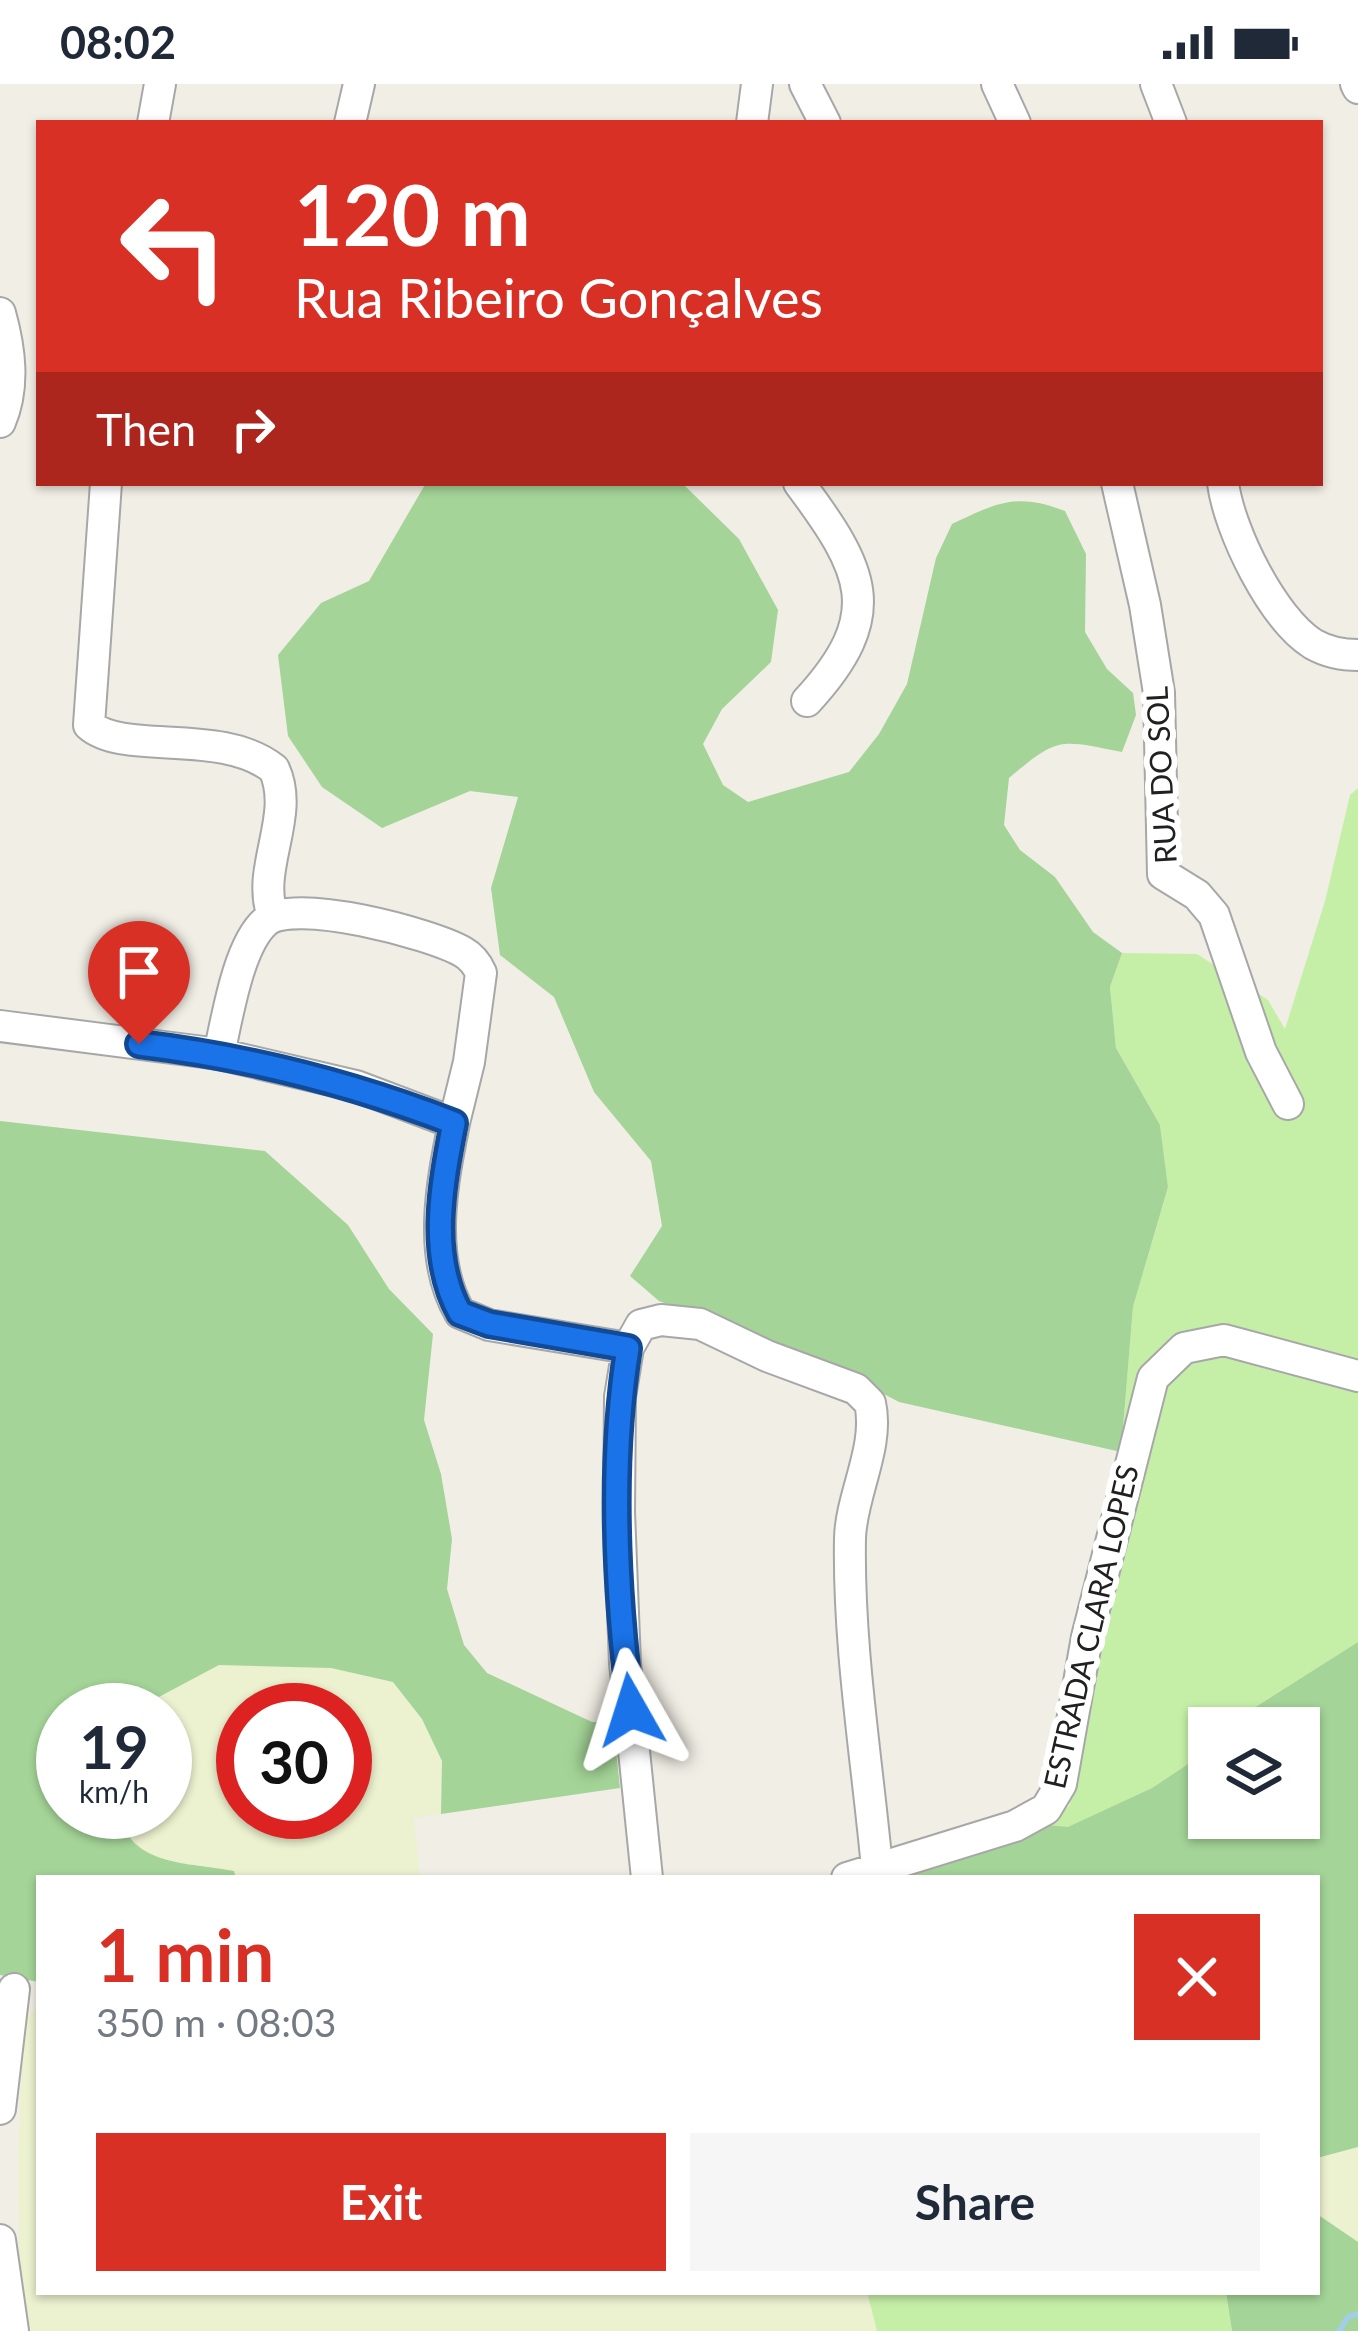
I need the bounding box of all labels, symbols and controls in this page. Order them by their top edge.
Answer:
text: 08:02 [60,15,176,69]
text: 120 m [294,163,531,264]
icon: left [96,168,252,324]
text: Rua Ribeiro Gonçalves [294,265,823,330]
icon: right [220,396,286,462]
text: Then [96,402,196,456]
street label: RUA DO SOL [1137,686,1183,865]
pin [88,921,190,1044]
icon: arrive [106,939,172,1005]
street label: ESTRADA CLARA LOPES [1035,1461,1145,1792]
position arrow [568,1647,694,1773]
speed limit sign: 30 [216,1683,372,1839]
map controls [1188,1707,1320,1839]
button: layers [1188,1707,1320,1839]
text: 19 [79,1710,149,1782]
text: km/h [79,1773,149,1809]
text: 1 min [96,1911,274,1997]
button: close [1134,1914,1260,2040]
text: 350 m · 08:03 [96,1999,336,2045]
button: Exit [96,2133,666,2271]
button: Share [690,2133,1260,2271]

